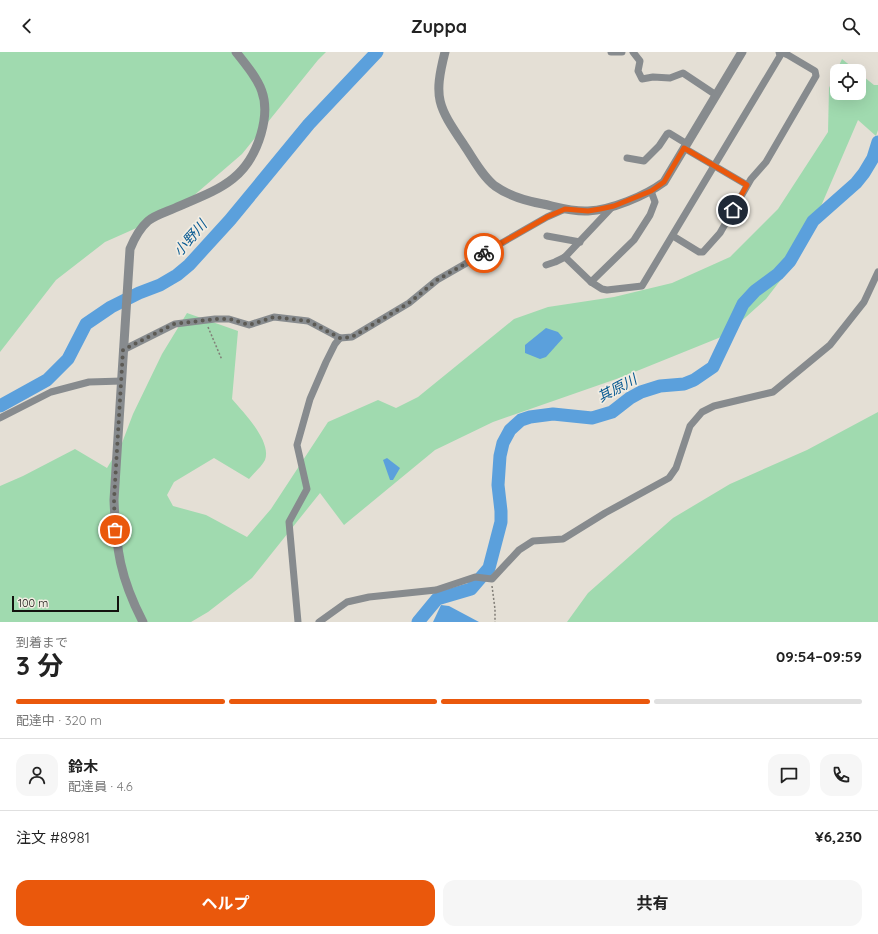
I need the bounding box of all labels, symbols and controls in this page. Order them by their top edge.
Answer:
icon: back [16,15,38,37]
text: Zuppa [411,15,467,38]
icon: search [840,15,862,37]
map controls [830,64,866,100]
button: locate [830,64,866,100]
pin [716,193,750,227]
icon: home [722,199,744,221]
water label: 小野川 [169,215,212,260]
courier [464,233,504,273]
icon: bike [473,242,495,264]
water label: 其原川 [594,369,642,406]
pin [98,513,132,547]
icon: bag [104,519,126,541]
scale bar [12,594,119,613]
text: 100 m [18,596,48,610]
text: 到着まで [16,634,68,650]
text: 09:54–09:59 [776,647,862,666]
text: 3 分 [16,649,63,682]
text: 配達中 · 320 m [16,712,102,728]
button: person [16,754,58,796]
button: chat [768,754,810,796]
button: phone [820,754,862,796]
text: 鈴木 [68,757,98,776]
text: 配達員 · 4.6 [68,778,133,794]
text: ¥6,230 [815,827,862,846]
text: 注文 #8981 [16,828,90,847]
button: ヘルプ [16,880,435,926]
button: 共有 [443,880,862,926]

